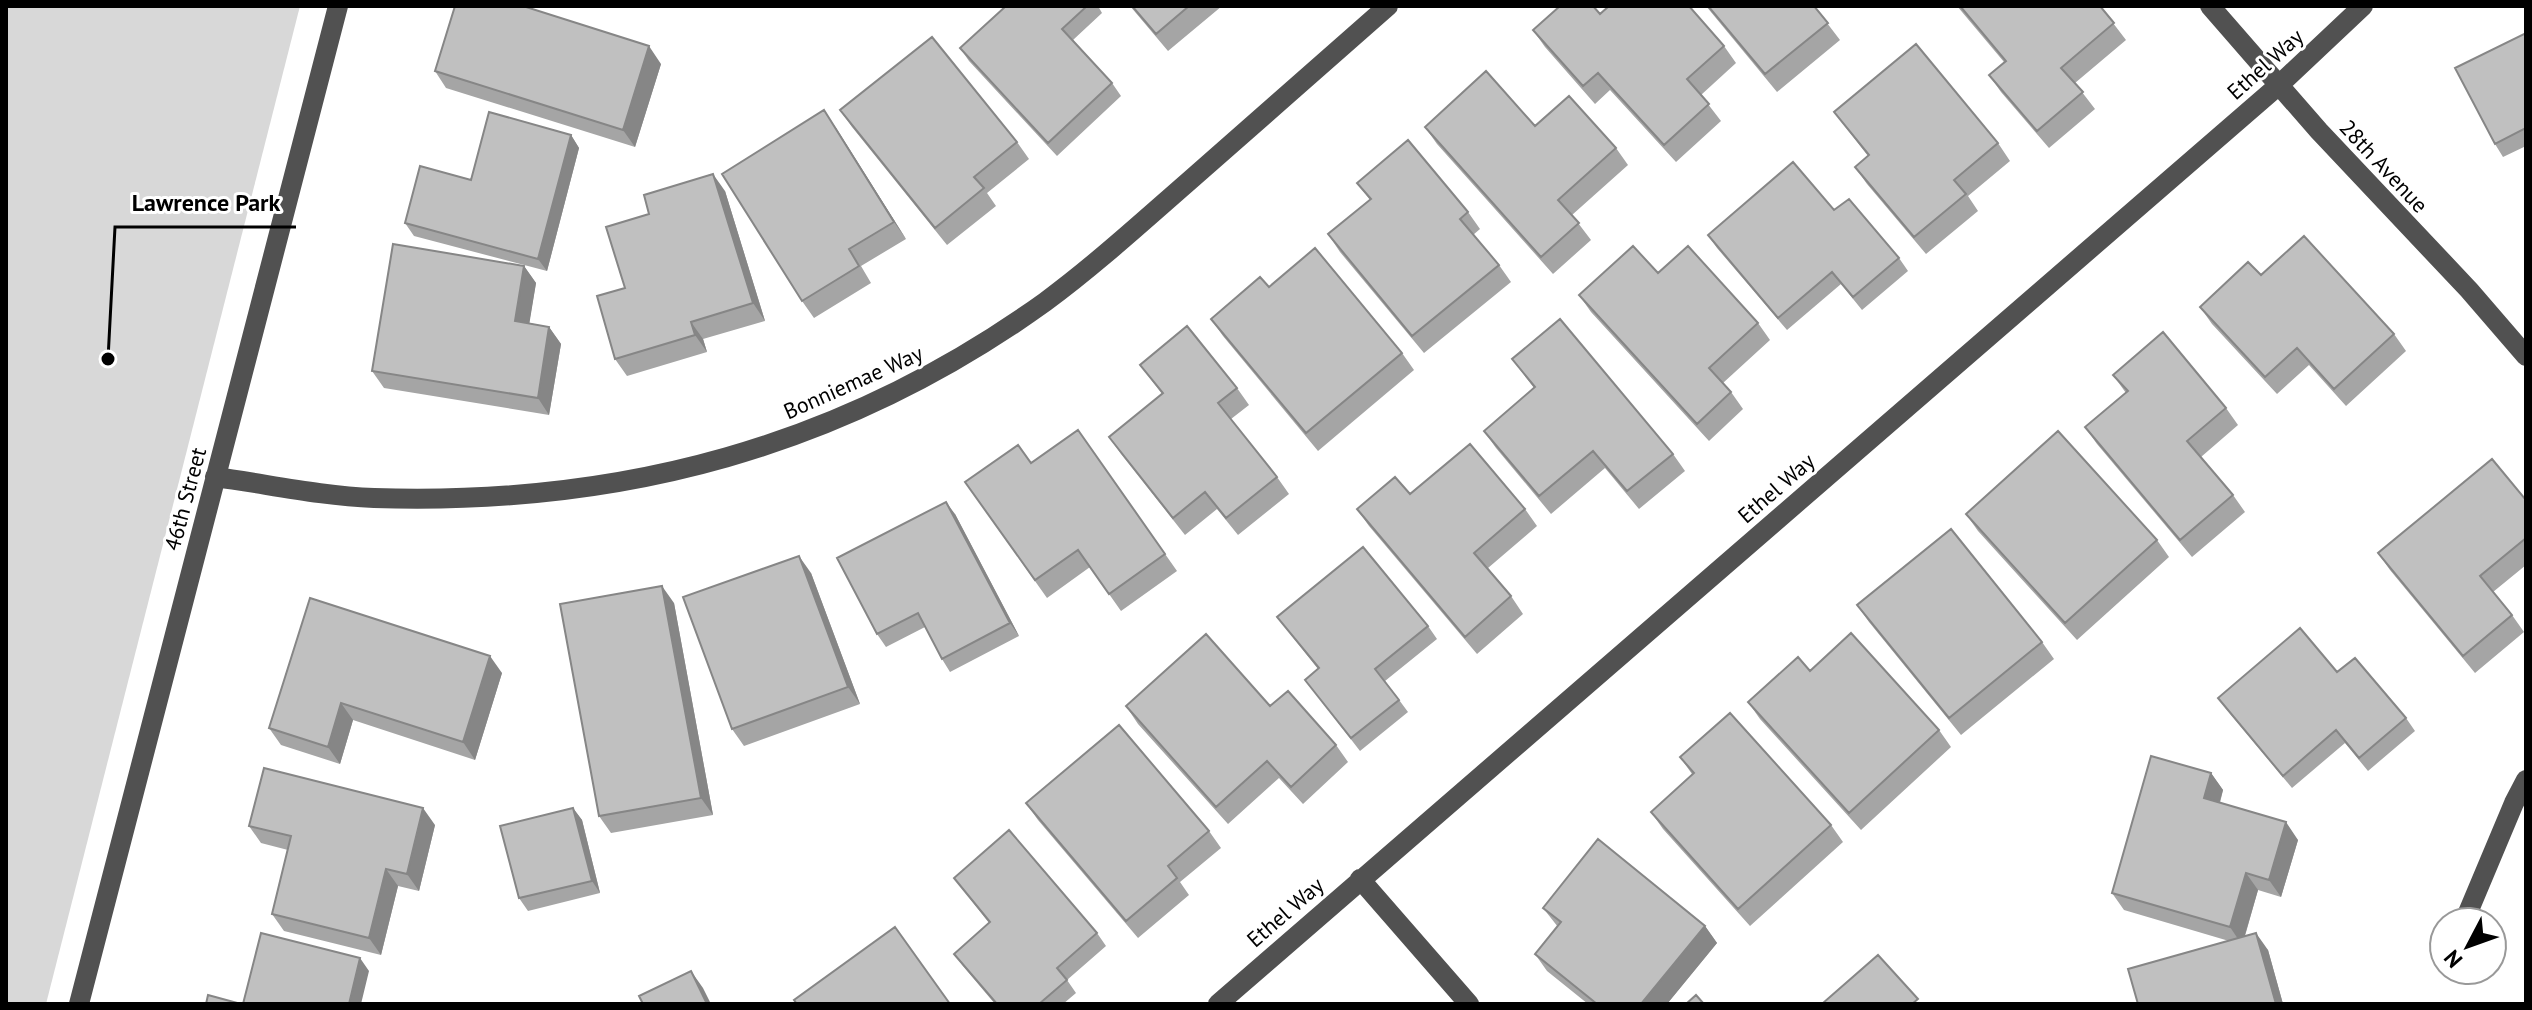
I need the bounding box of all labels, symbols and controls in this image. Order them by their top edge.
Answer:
street label: Ethel Way [2221,22,2309,105]
street label: 28th Avenue [2334,114,2434,218]
callout: Lawrence Park [115,179,296,227]
text: Lawrence Park [132,187,281,218]
street label: Bonniemae Way [779,338,928,425]
street label: 46th Street [158,444,212,554]
street label: Ethel Way [1732,446,1821,529]
street label: Ethel Way [1241,870,1330,953]
north arrow [2428,906,2508,986]
text: N [2438,944,2468,974]

